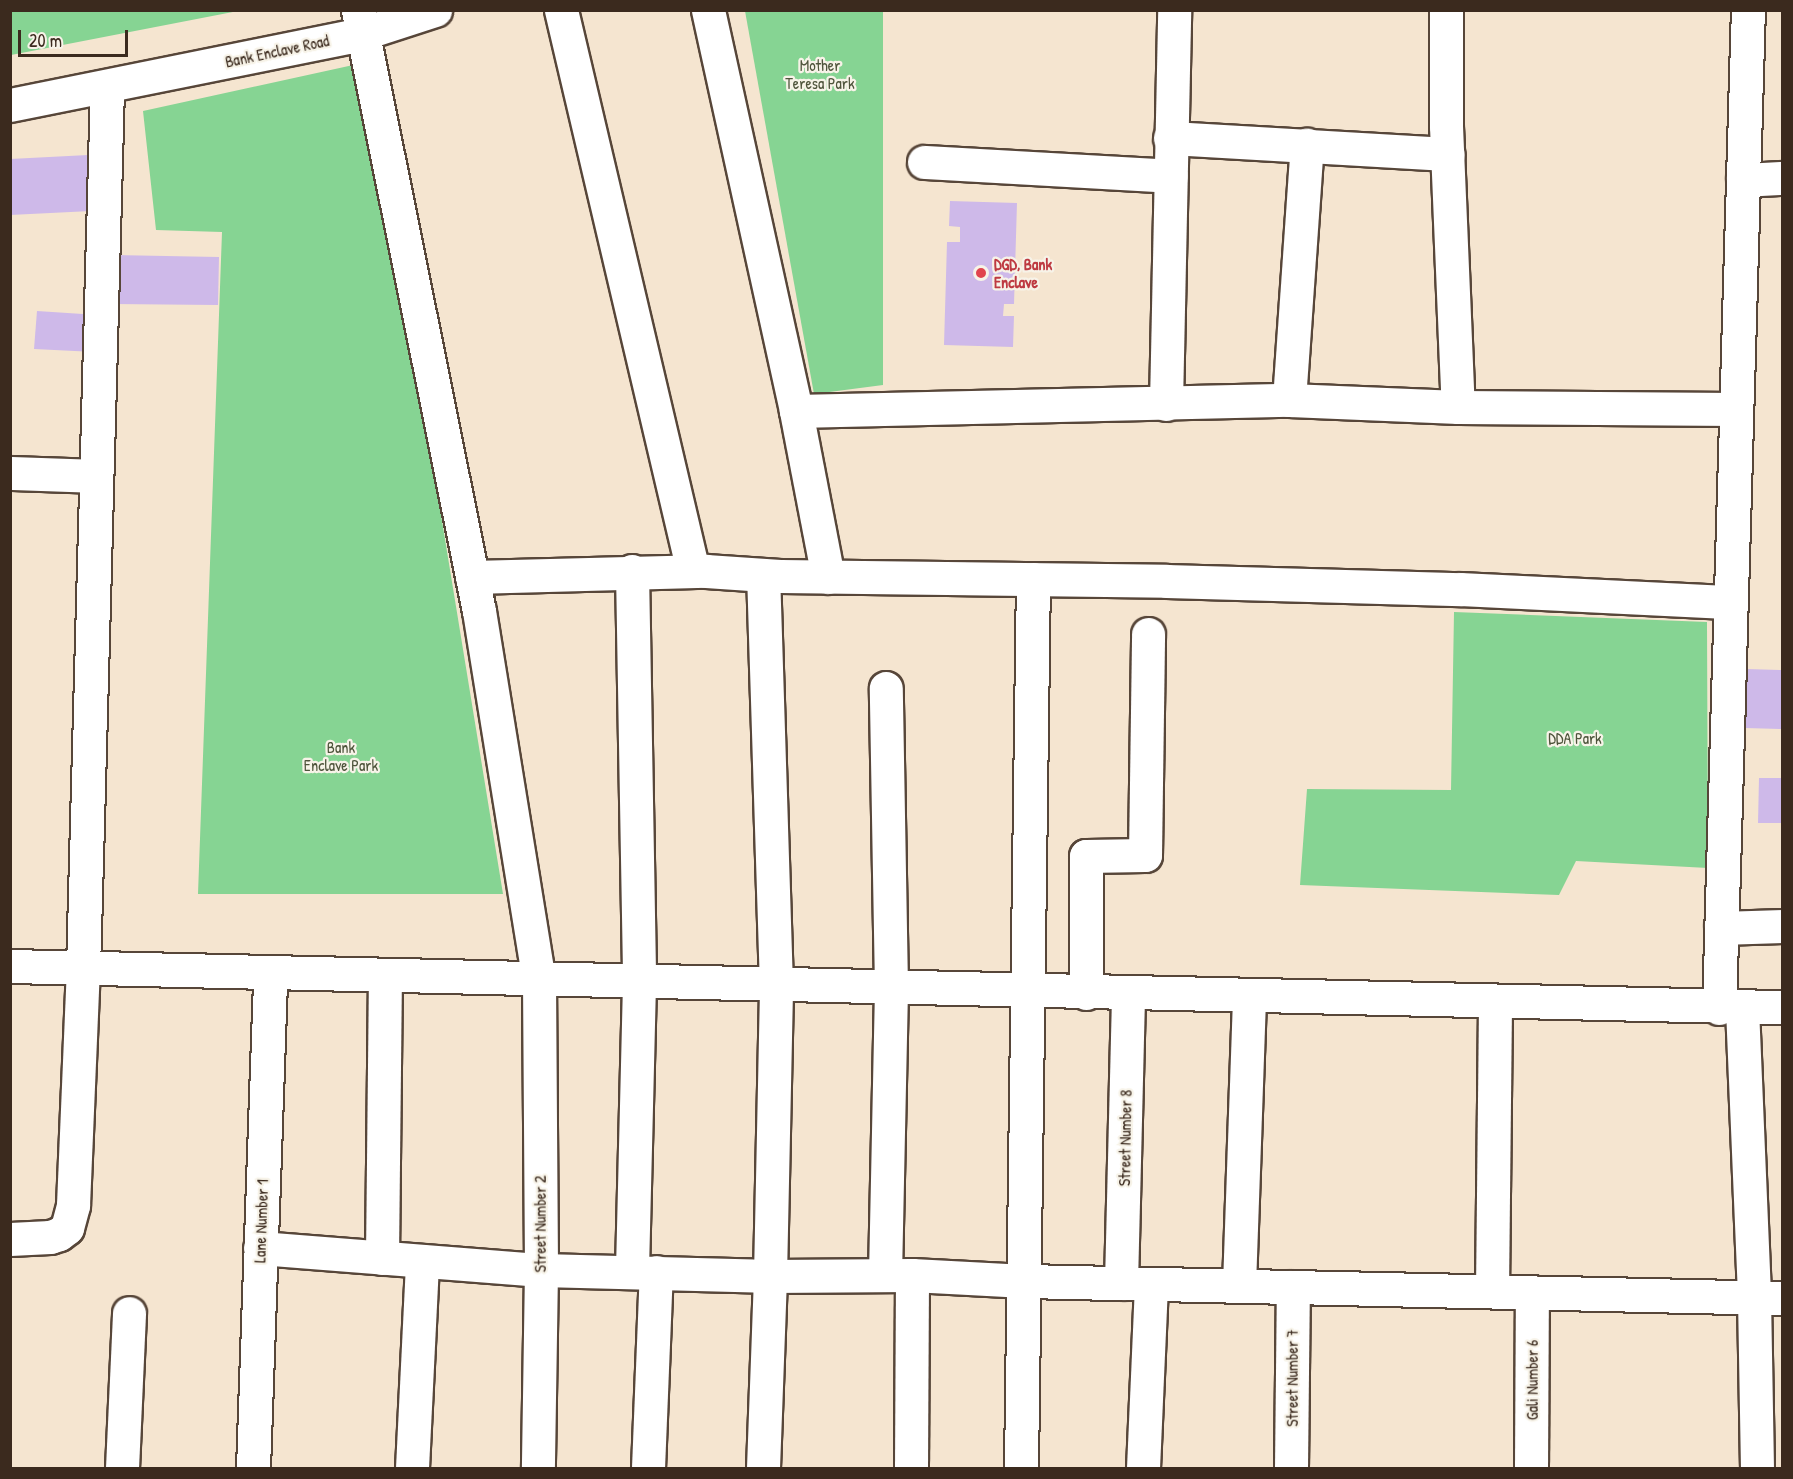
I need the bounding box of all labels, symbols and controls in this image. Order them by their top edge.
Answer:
scale bar [21,18,130,56]
text: 20 m [29,28,62,53]
street label: Bank Enclave Road [223,31,331,71]
park label: Mother Teresa Park [785,55,855,93]
place label: DGD, Bank Enclave [994,254,1052,292]
marker: DGD, Bank Enclave [972,264,990,282]
park label: DDA Park [1548,728,1602,748]
park label: Bank Enclave Park [304,737,378,775]
street label: Street Number 8 [1115,1090,1135,1186]
street label: Street Number 2 [530,1175,550,1273]
street label: Lane Number 1 [250,1179,272,1263]
street label: Street Number 7 [1282,1329,1302,1427]
street label: Gali Number 6 [1522,1340,1542,1420]

